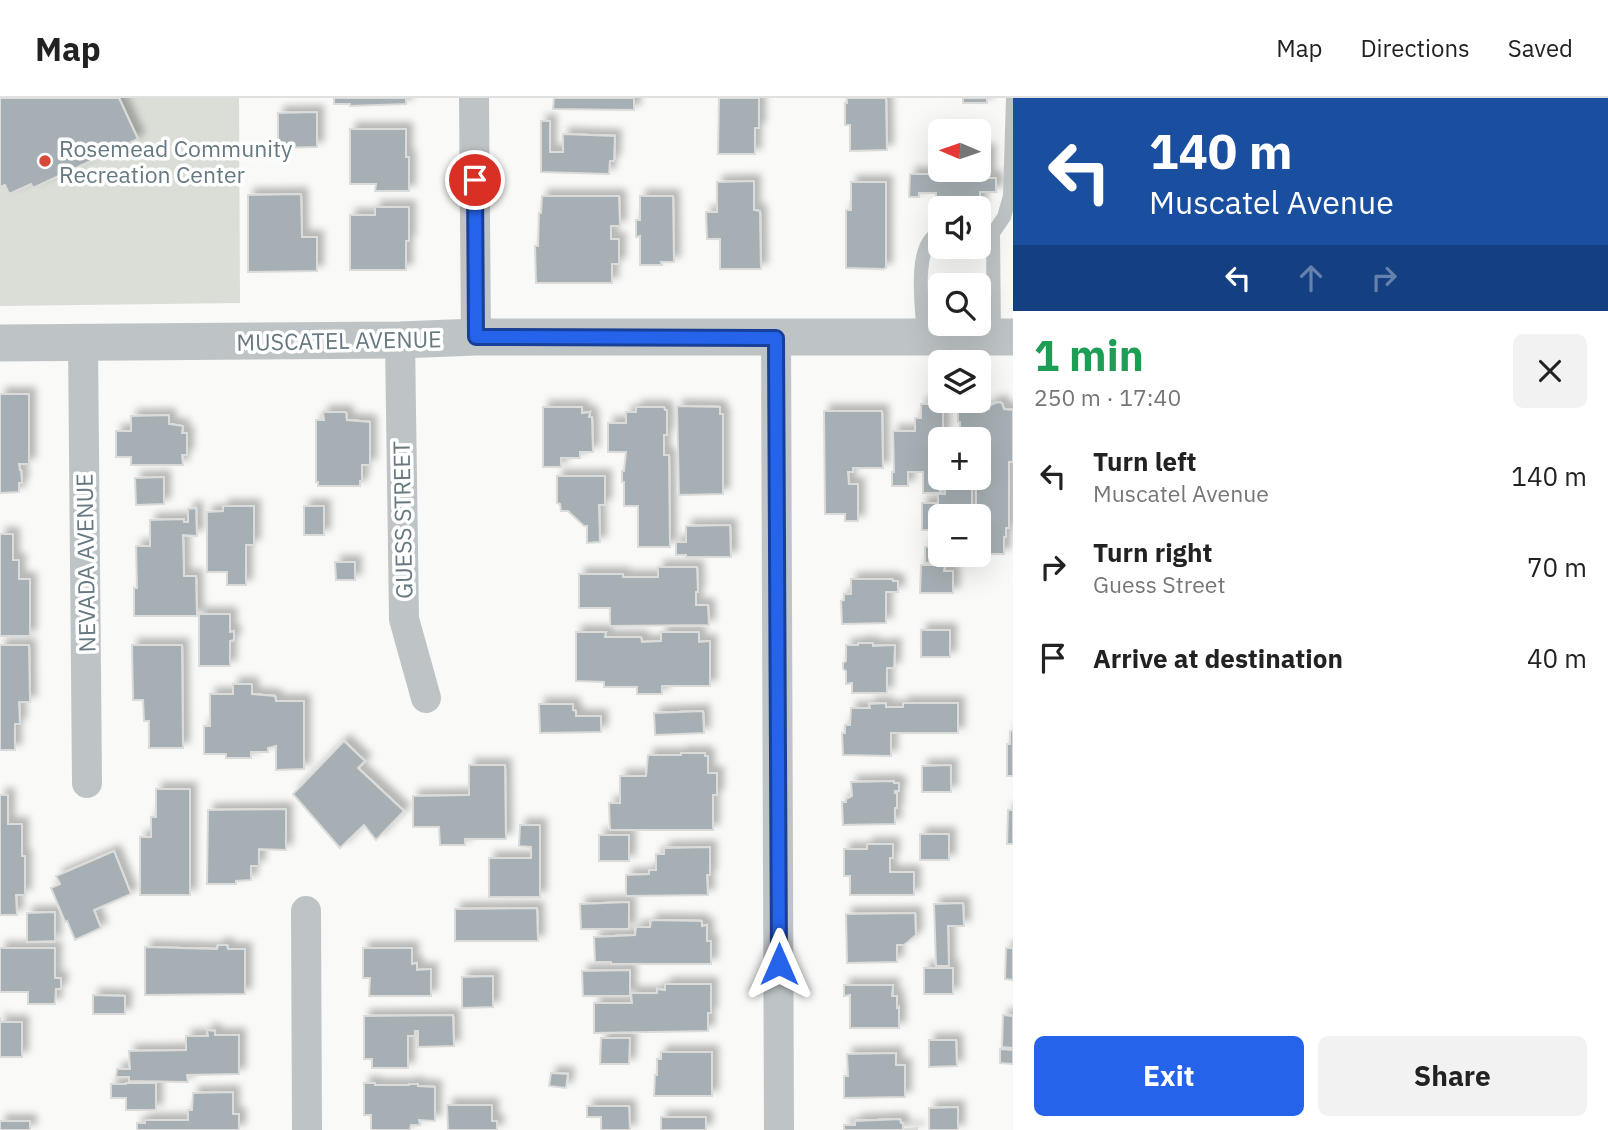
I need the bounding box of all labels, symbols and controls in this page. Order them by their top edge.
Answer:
text: Map [35,27,101,70]
text: Map [1276,32,1322,64]
text: Directions [1360,32,1470,64]
text: Saved [1508,32,1573,64]
north arrow [928,119,990,182]
map controls [928,119,991,567]
text: 140 m [1149,119,1293,182]
icon: left [1034,126,1125,217]
place label: Rosemead Community Recreation Center [59,133,293,189]
pin [445,150,505,210]
marker: Rosemead Community Recreation Center [37,153,53,169]
icon: arrive [456,161,494,199]
text: Muscatel Avenue [1149,181,1394,223]
button: sound [928,196,991,259]
icon: left [1219,259,1257,297]
icon: ahead [1292,259,1330,297]
icon: right [1365,259,1403,297]
button: search [928,273,991,336]
street label: MUSCATEL AVENUE [236,323,442,357]
text: 1 min [1034,328,1144,383]
button: close [1513,334,1587,408]
button: layers [928,350,991,413]
text: 250 m · 17:40 [1034,382,1181,412]
button: + [928,427,991,490]
street label: GUESS STREET [386,441,418,599]
text: Turn left [1093,444,1196,478]
icon: left [1034,457,1072,495]
text: 140 m [1511,459,1587,493]
street label: NEVADA AVENUE [68,473,102,653]
text: Muscatel Avenue [1093,478,1269,508]
button: − [928,504,991,567]
text: Turn right [1093,535,1212,569]
icon: right [1034,548,1072,586]
text: 70 m [1527,550,1587,584]
text: Guess Street [1093,569,1225,599]
icon: arrive [1034,639,1072,677]
text: Arrive at destination [1093,641,1343,675]
text: 40 m [1527,641,1587,675]
position arrow [742,927,816,1001]
button: Exit [1034,1036,1304,1116]
button: Share [1318,1036,1587,1116]

